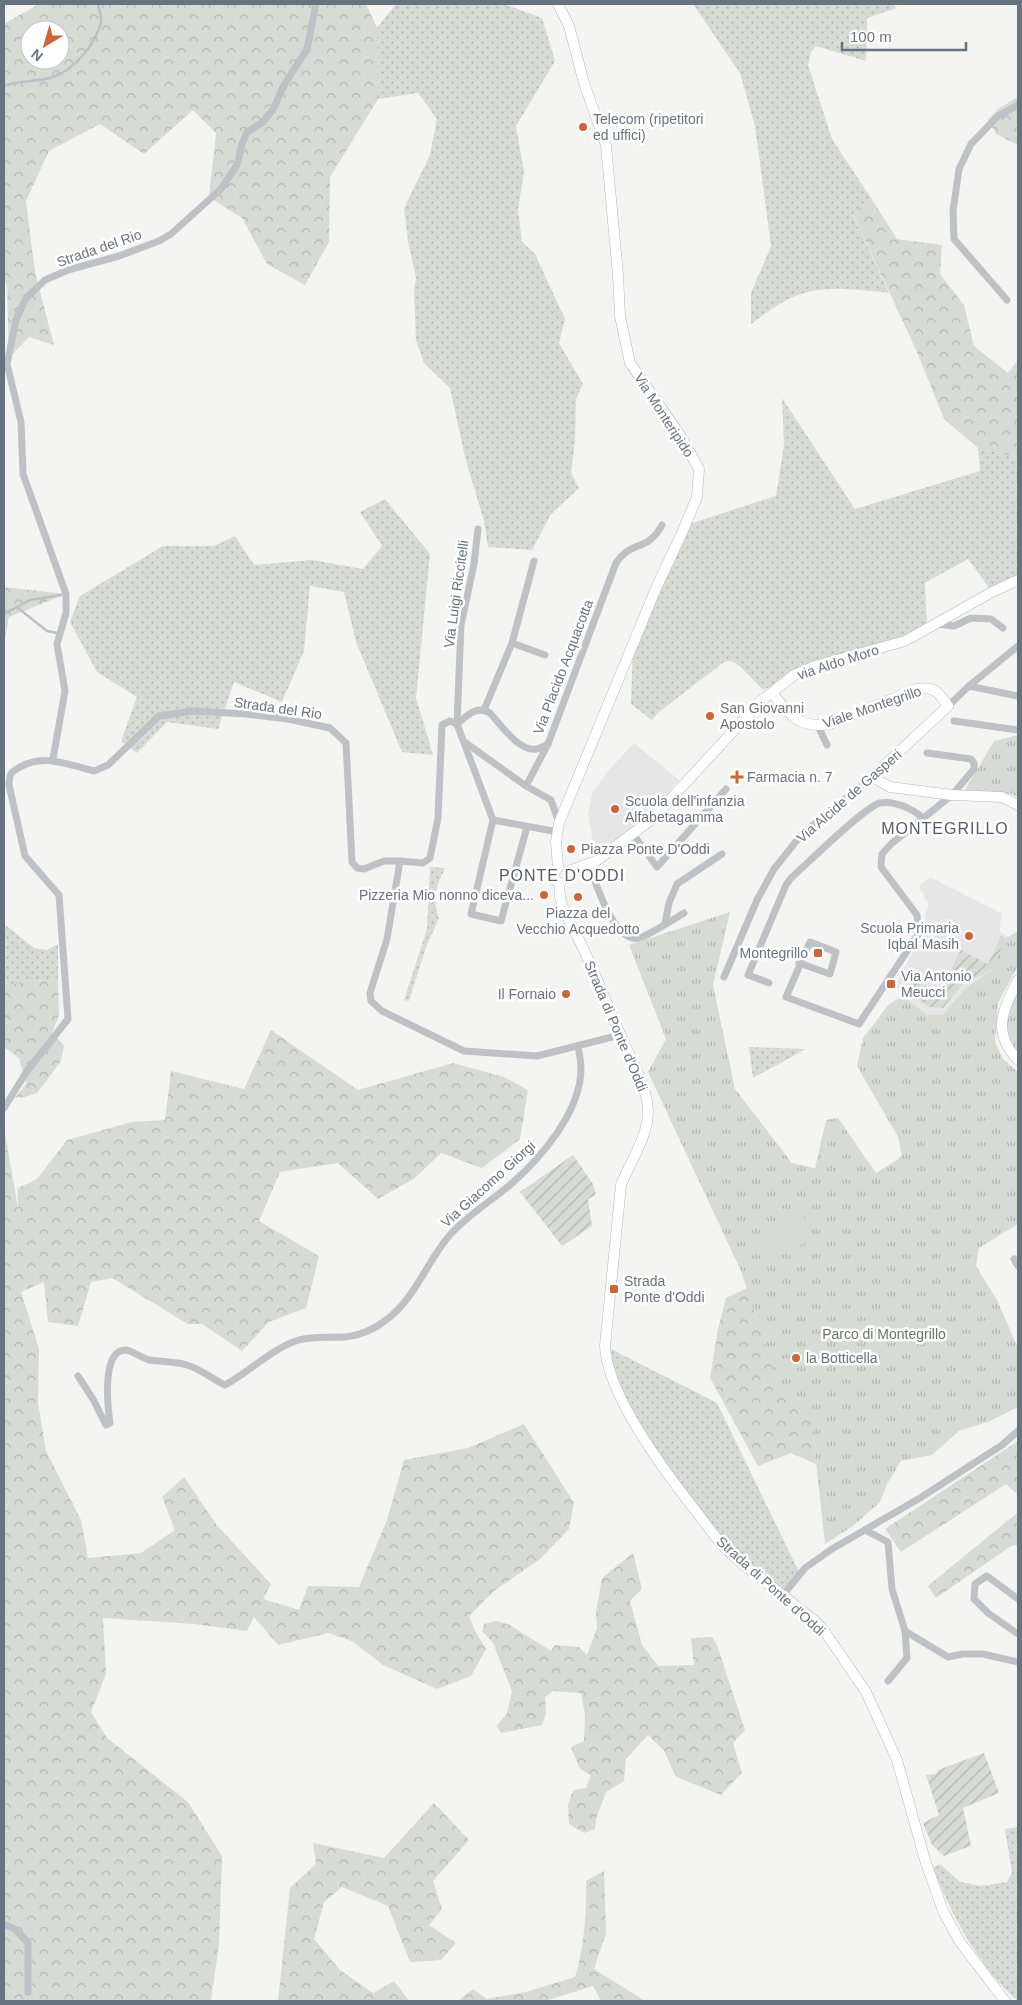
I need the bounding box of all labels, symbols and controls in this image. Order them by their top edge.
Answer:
north arrow [20,20,70,70]
scale bar [842,20,966,52]
text: 100 m [850,28,892,45]
text: N [28,46,46,65]
place label: Telecom (ripetitori ed uffici) [593,111,703,143]
marker: Telecom (ripetitori ed uffici) [577,121,589,133]
street label: Strada del Rio [54,226,144,270]
street label: Via Monteripido [631,370,697,460]
street label: Via Luigi Riccitelli [441,539,471,649]
street label: Via Placido Acquacotta [530,597,596,737]
street label: via Aldo Moro [795,641,881,683]
street label: Viale Montegrillo [821,683,924,731]
street label: Strada del Rio [233,694,323,722]
place label: San Giovanni Apostolo [720,700,804,732]
marker: San Giovanni Apostolo [704,710,716,722]
street label: Via Alcide de Gasperi [793,746,905,846]
place label: Farmacia n. 7 [747,769,833,785]
marker: Farmacia n. 7 [731,771,743,783]
place label: Scuola dell'infanzia Alfabetagamma [625,793,745,825]
marker: Scuola dell'infanzia Alfabetagamma [609,803,621,815]
district label: MONTEGRILLO [881,820,1009,837]
place label: Piazza Ponte D'Oddi [581,841,710,857]
marker: Piazza Ponte D'Oddi [565,843,577,855]
district label: PONTE D'ODDI [499,867,625,884]
place label: Pizzeria Mio nonno diceva... [359,887,534,903]
marker: Pizzeria Mio nonno diceva... [538,889,550,901]
marker: Piazza del Vecchio Acquedotto [572,891,584,903]
place label: Piazza del Vecchio Acquedotto [517,905,640,937]
place label: Scuola Primaria Iqbal Masih [860,920,959,952]
marker: Scuola Primaria Iqbal Masih [963,930,975,942]
place label: Montegrillo [740,945,808,961]
marker: Montegrillo [812,947,824,959]
street label: Strada di Ponte d'Oddi [581,958,651,1094]
place label: Via Antonio Meucci [901,968,972,1000]
marker: Via Antonio Meucci [885,978,897,990]
place label: Il Fornaio [498,986,556,1002]
marker: Il Fornaio [560,988,572,1000]
street label: Via Giacomo Giorgi [438,1138,538,1230]
place label: Strada Ponte d'Oddi [624,1273,705,1305]
marker: Strada Ponte d'Oddi [608,1283,620,1295]
park label: Parco di Montegrillo [822,1326,946,1342]
place label: la Botticella [806,1350,878,1366]
marker: la Botticella [790,1352,802,1364]
street label: Strada di Ponte d'Oddi [713,1533,829,1639]

